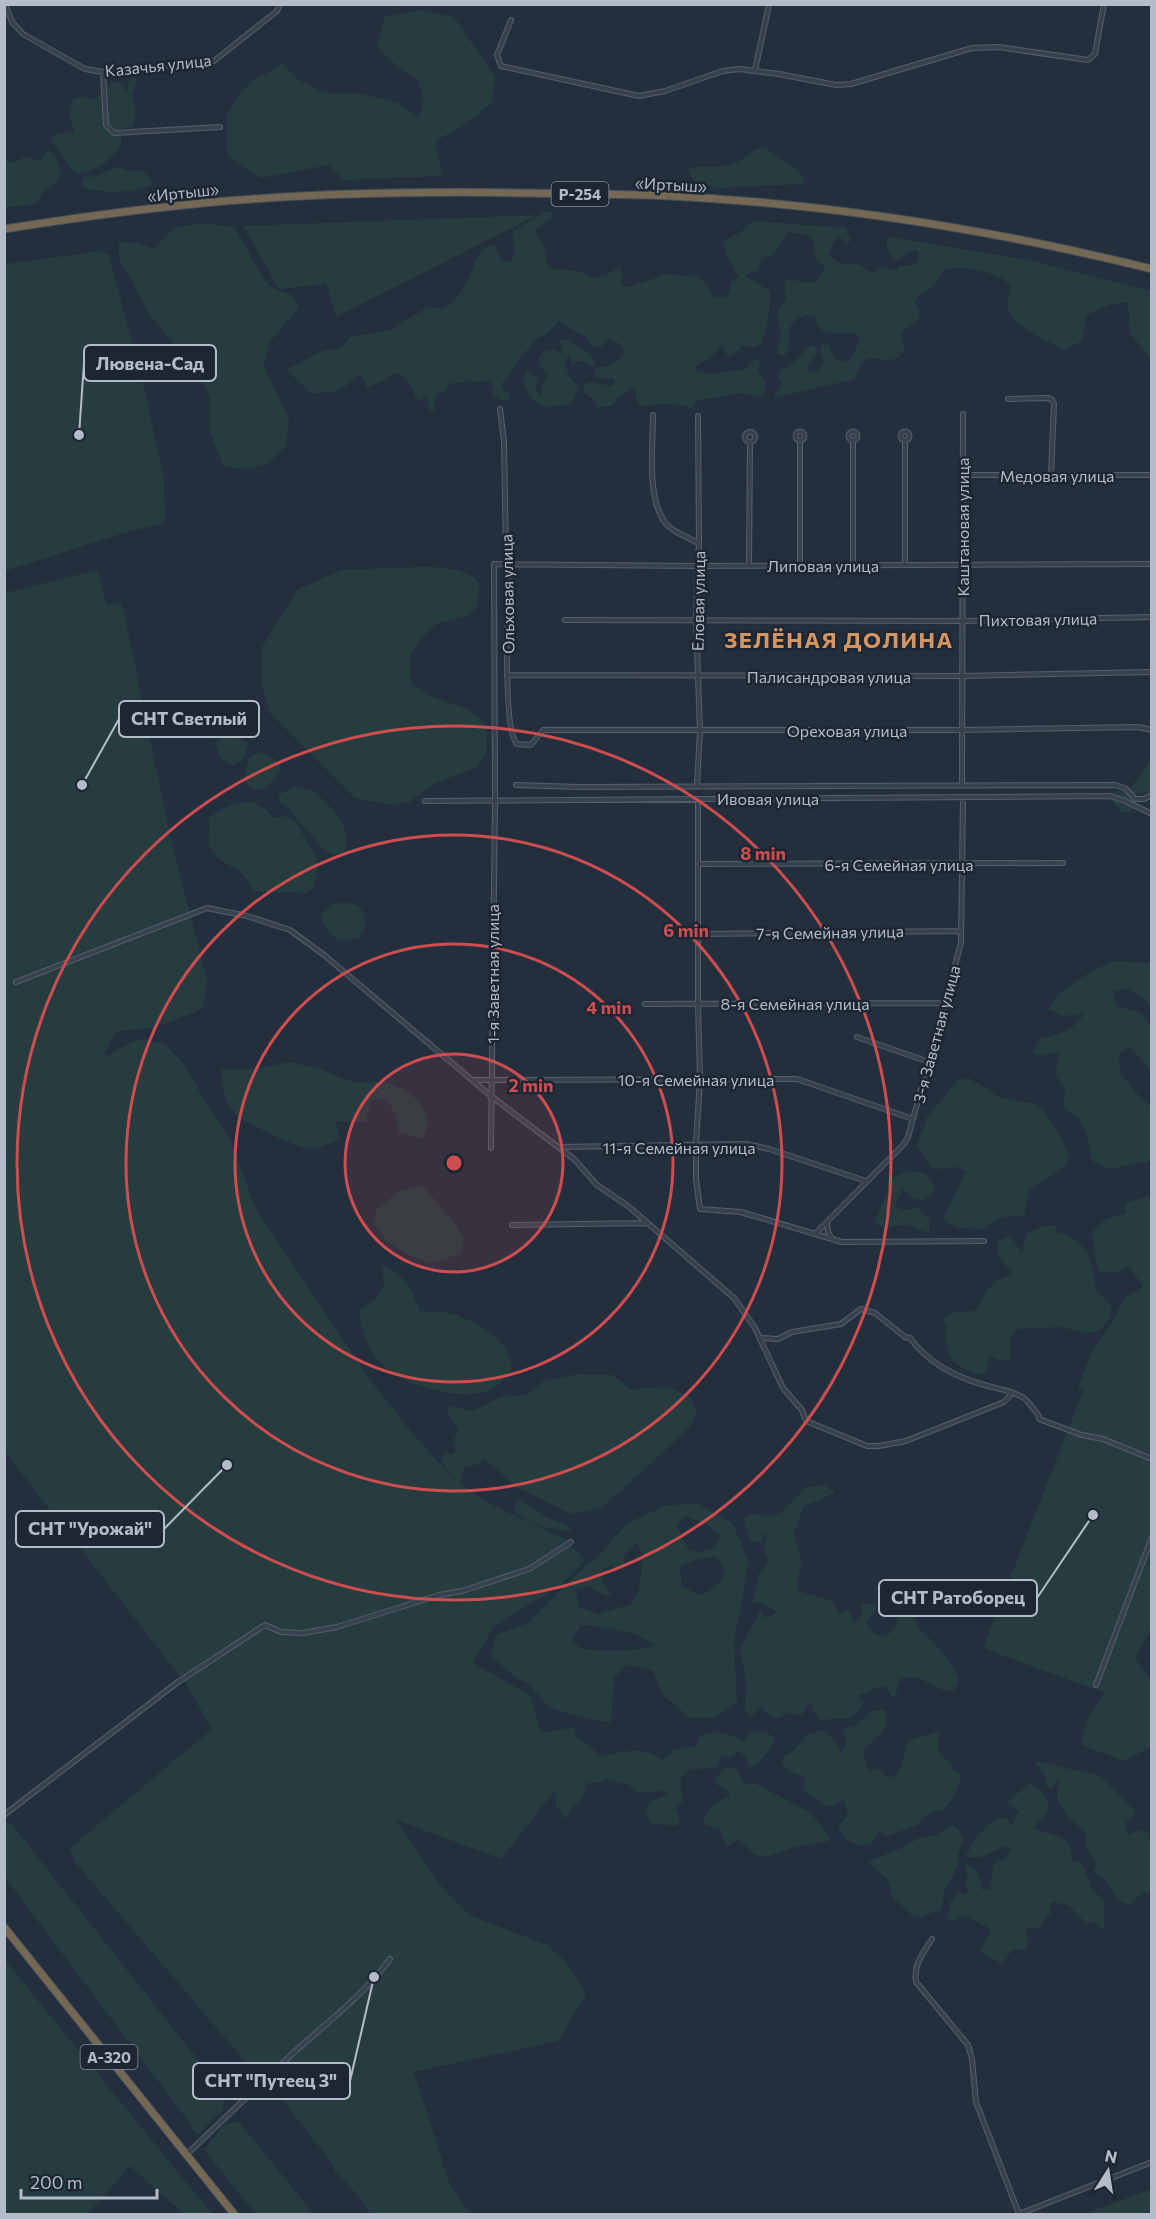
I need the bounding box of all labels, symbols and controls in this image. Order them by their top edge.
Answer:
street label: Казачья улица [104,50,212,80]
street label: «Иртыш» [635,173,707,195]
street label: «Иртыш» [146,179,220,205]
road number: Р-254 [552,182,608,206]
callout: Лювена-Сад [84,345,216,381]
text: Лювена-Сад [96,352,204,374]
street label: Каштановая улица [953,458,972,596]
street label: Медовая улица [1000,466,1114,485]
street label: Ольховая улица [496,534,518,654]
street label: Еловая улица [688,551,708,651]
street label: Липовая улица [767,556,879,575]
street label: Пихтовая улица [979,608,1097,630]
district label: ЗЕЛЁНАЯ ДОЛИНА [724,626,954,653]
street label: Палисандровая улица [747,667,911,686]
callout: СНТ Светлый [119,701,259,737]
text: СНТ Светлый [131,707,247,729]
street label: Ореховая улица [787,721,907,740]
street label: Ивовая улица [717,789,819,808]
text: 8 min [740,842,786,864]
street label: 6-я Семейная улица [825,855,973,874]
street label: 1-я Заветная улица [483,904,502,1044]
text: 6 min [663,919,709,941]
street label: 7-я Семейная улица [756,921,904,943]
street label: 3-я Заветная улица [908,963,964,1105]
street label: 8-я Семейная улица [721,994,869,1013]
text: 4 min [586,996,632,1018]
street label: 10-я Семейная улица [618,1070,774,1089]
text: 2 min [509,1074,553,1096]
street label: 11-я Семейная улица [603,1138,755,1157]
centre of rings [444,1153,464,1173]
callout: СНТ "Урожай" [16,1511,164,1547]
text: СНТ "Урожай" [28,1517,152,1539]
callout: СНТ Ратоборец [879,1580,1037,1616]
text: СНТ Ратоборец [891,1586,1025,1608]
road number: А-320 [80,2045,138,2069]
callout: СНТ "Путеец 3" [193,2063,350,2099]
text: СНТ "Путеец 3" [205,2069,337,2091]
north arrow [1078,2141,1138,2201]
text: N [1103,2145,1119,2166]
scale bar [21,2162,158,2200]
text: 200 m [30,2171,83,2193]

